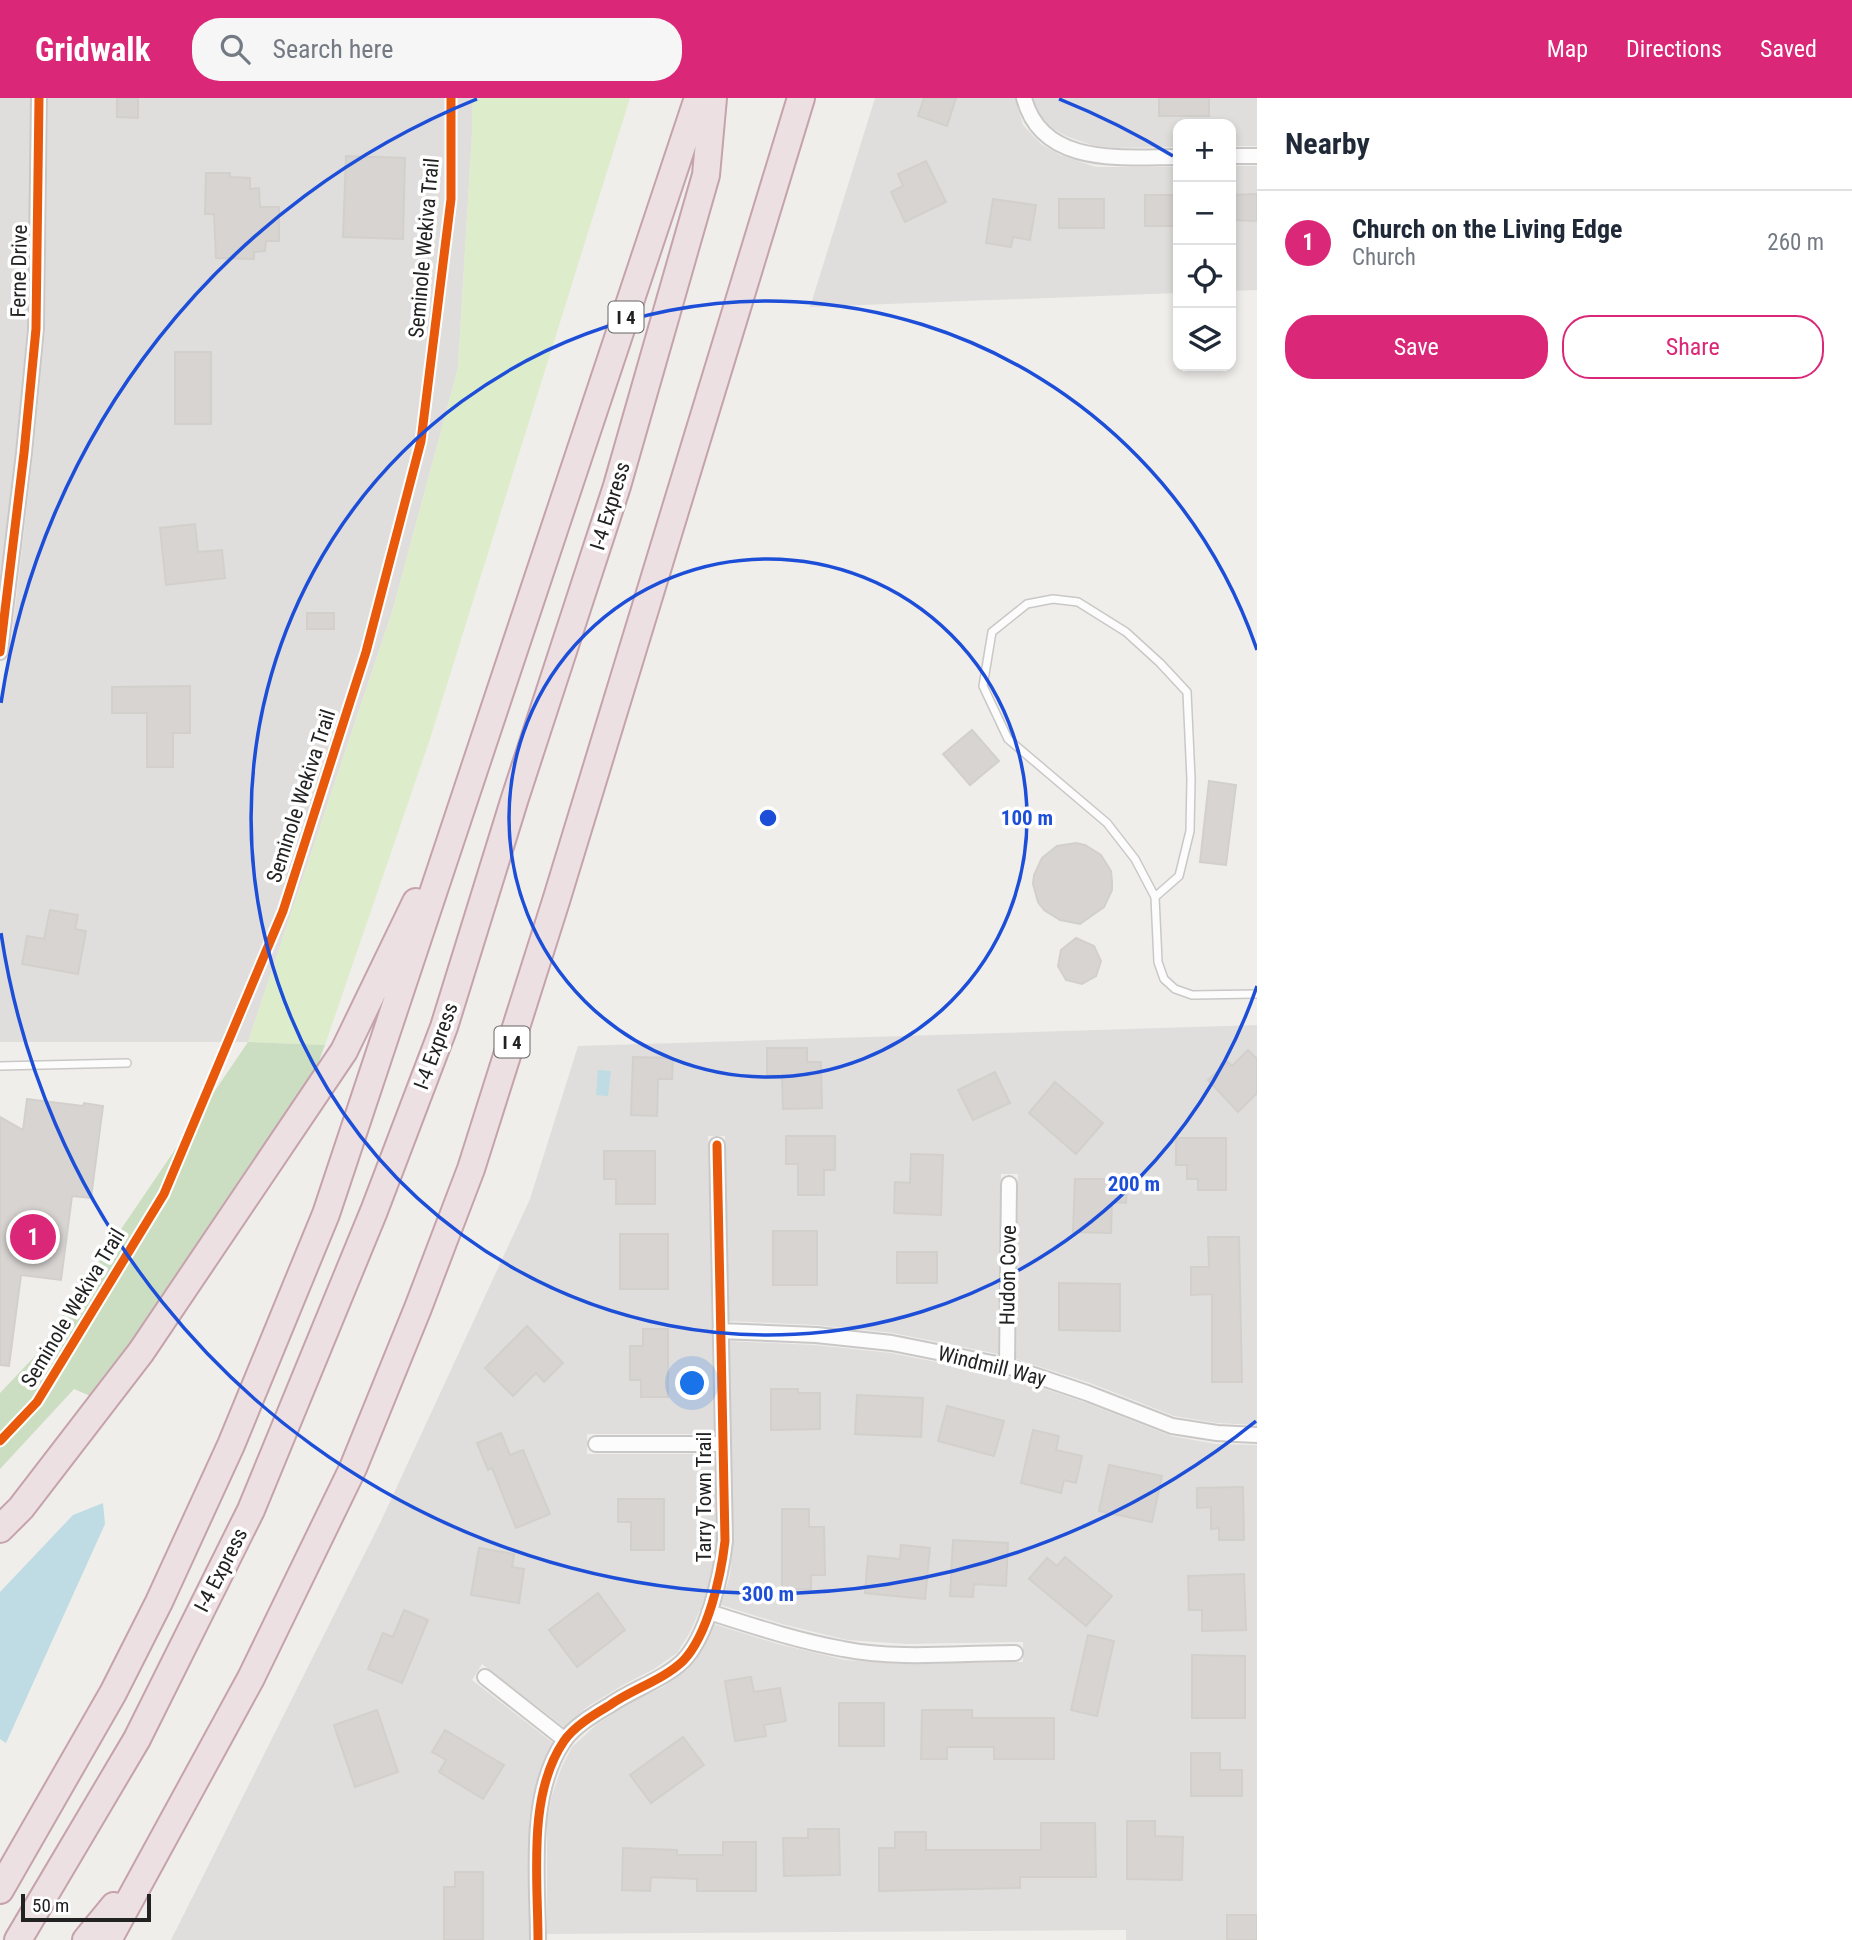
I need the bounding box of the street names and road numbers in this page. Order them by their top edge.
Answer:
street label: Seminole Wekiva Trail [404,157,444,339]
street label: Ferne Drive [6,224,32,318]
road number: I 4 [608,302,644,332]
street label: I-4 Express [585,459,635,553]
street label: Seminole Wekiva Trail [262,706,340,886]
street label: I-4 Express [409,999,463,1093]
road number: I 4 [494,1026,530,1058]
street label: Seminole Wekiva Trail [16,1224,130,1392]
street label: Hudon Cove [995,1225,1021,1325]
street label: Windmill Way [935,1341,1049,1391]
street label: Tarry Town Trail [692,1432,716,1562]
street label: I-4 Express [190,1524,252,1616]

